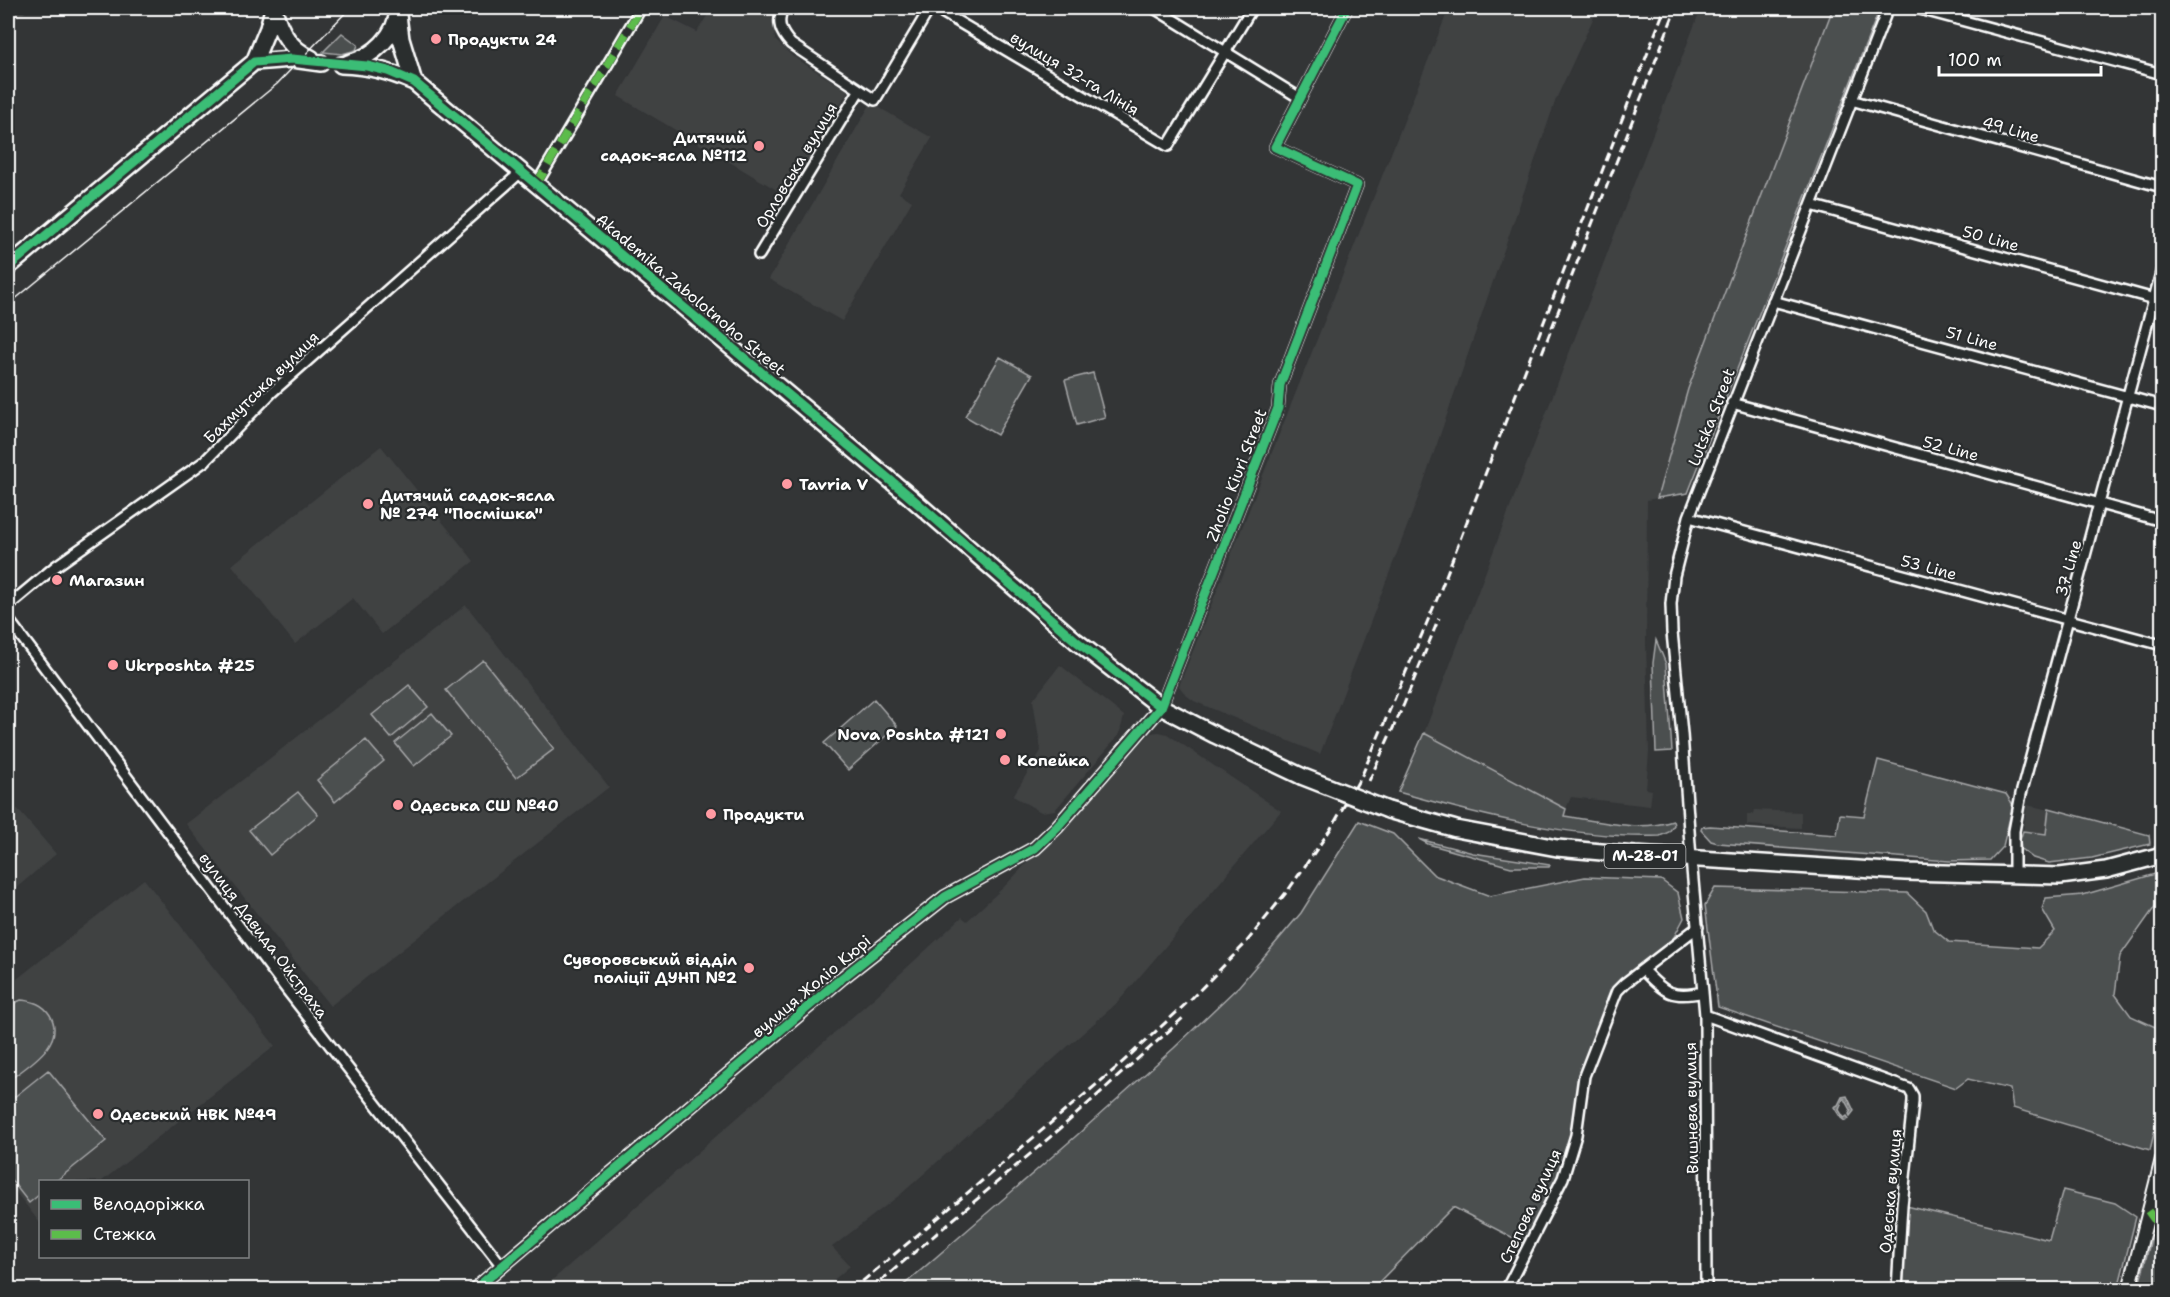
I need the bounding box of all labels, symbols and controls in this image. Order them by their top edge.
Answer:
street label: вулиця 32-га Лінія [1006,27,1143,120]
place label: Продукти 24 [448,29,557,50]
marker: Продукти 24 [429,32,443,46]
scale bar [1939,39,2101,77]
text: 100 m [1948,48,2002,72]
street label: Орловська вулиця [751,99,842,232]
street label: 49 Line [1980,111,2042,148]
place label: Дитячий садок-ясла №112 [601,127,747,166]
marker: Дитячий садок-ясла №112 [752,139,766,153]
street label: Akademika Zabolotnoho Street [591,209,790,380]
street label: 50 Line [1960,221,2021,256]
street label: 51 Line [1944,322,2000,355]
street label: Бахмутська вулиця [199,327,324,448]
street label: Lutska Street [1683,365,1740,469]
street label: Zholio Kiuri Street [1201,406,1271,545]
street label: 52 Line [1921,431,1981,466]
place label: Tavria V [799,474,869,495]
marker: Tavria V [780,477,794,491]
place label: Дитячий садок-ясла № 274 "Посмішка" [380,485,555,524]
marker: Дитячий садок-ясла № 274 "Посмішка" [361,497,375,511]
street label: 37 Line [2050,537,2087,599]
street label: 53 Line [1899,550,1959,585]
place label: Магазин [69,570,145,591]
marker: Магазин [50,573,64,587]
place label: Ukrposhta #25 [125,655,255,676]
marker: Ukrposhta #25 [106,658,120,672]
place label: Nova Poshta #121 [837,724,989,745]
marker: Nova Poshta #121 [994,727,1008,741]
place label: Копейка [1017,750,1089,771]
marker: Копейка [998,753,1012,767]
place label: Одеська СШ №40 [410,795,559,816]
marker: Одеська СШ №40 [391,798,405,812]
place label: Продукти [723,804,804,825]
marker: Продукти [704,807,718,821]
road number: М-28-01 [1604,844,1686,868]
street label: вулиця Давида Ойстраха [194,848,333,1022]
street label: вулиця Жоліо Кюрі [747,930,875,1042]
place label: Суворовський відділ поліції ДУНП №2 [563,949,737,988]
marker: Суворовський відділ поліції ДУНП №2 [742,961,756,975]
street label: Вишнева вулиця [1680,1042,1703,1174]
place label: Одеський НВК №49 [110,1104,277,1125]
marker: Одеський НВК №49 [91,1107,105,1121]
street label: Одеська вулиця [1875,1128,1906,1254]
street label: Степова вулиця [1495,1146,1566,1267]
legend [39,1180,249,1258]
text: Велодоріжка [93,1192,205,1216]
text: Стежка [93,1222,156,1246]

